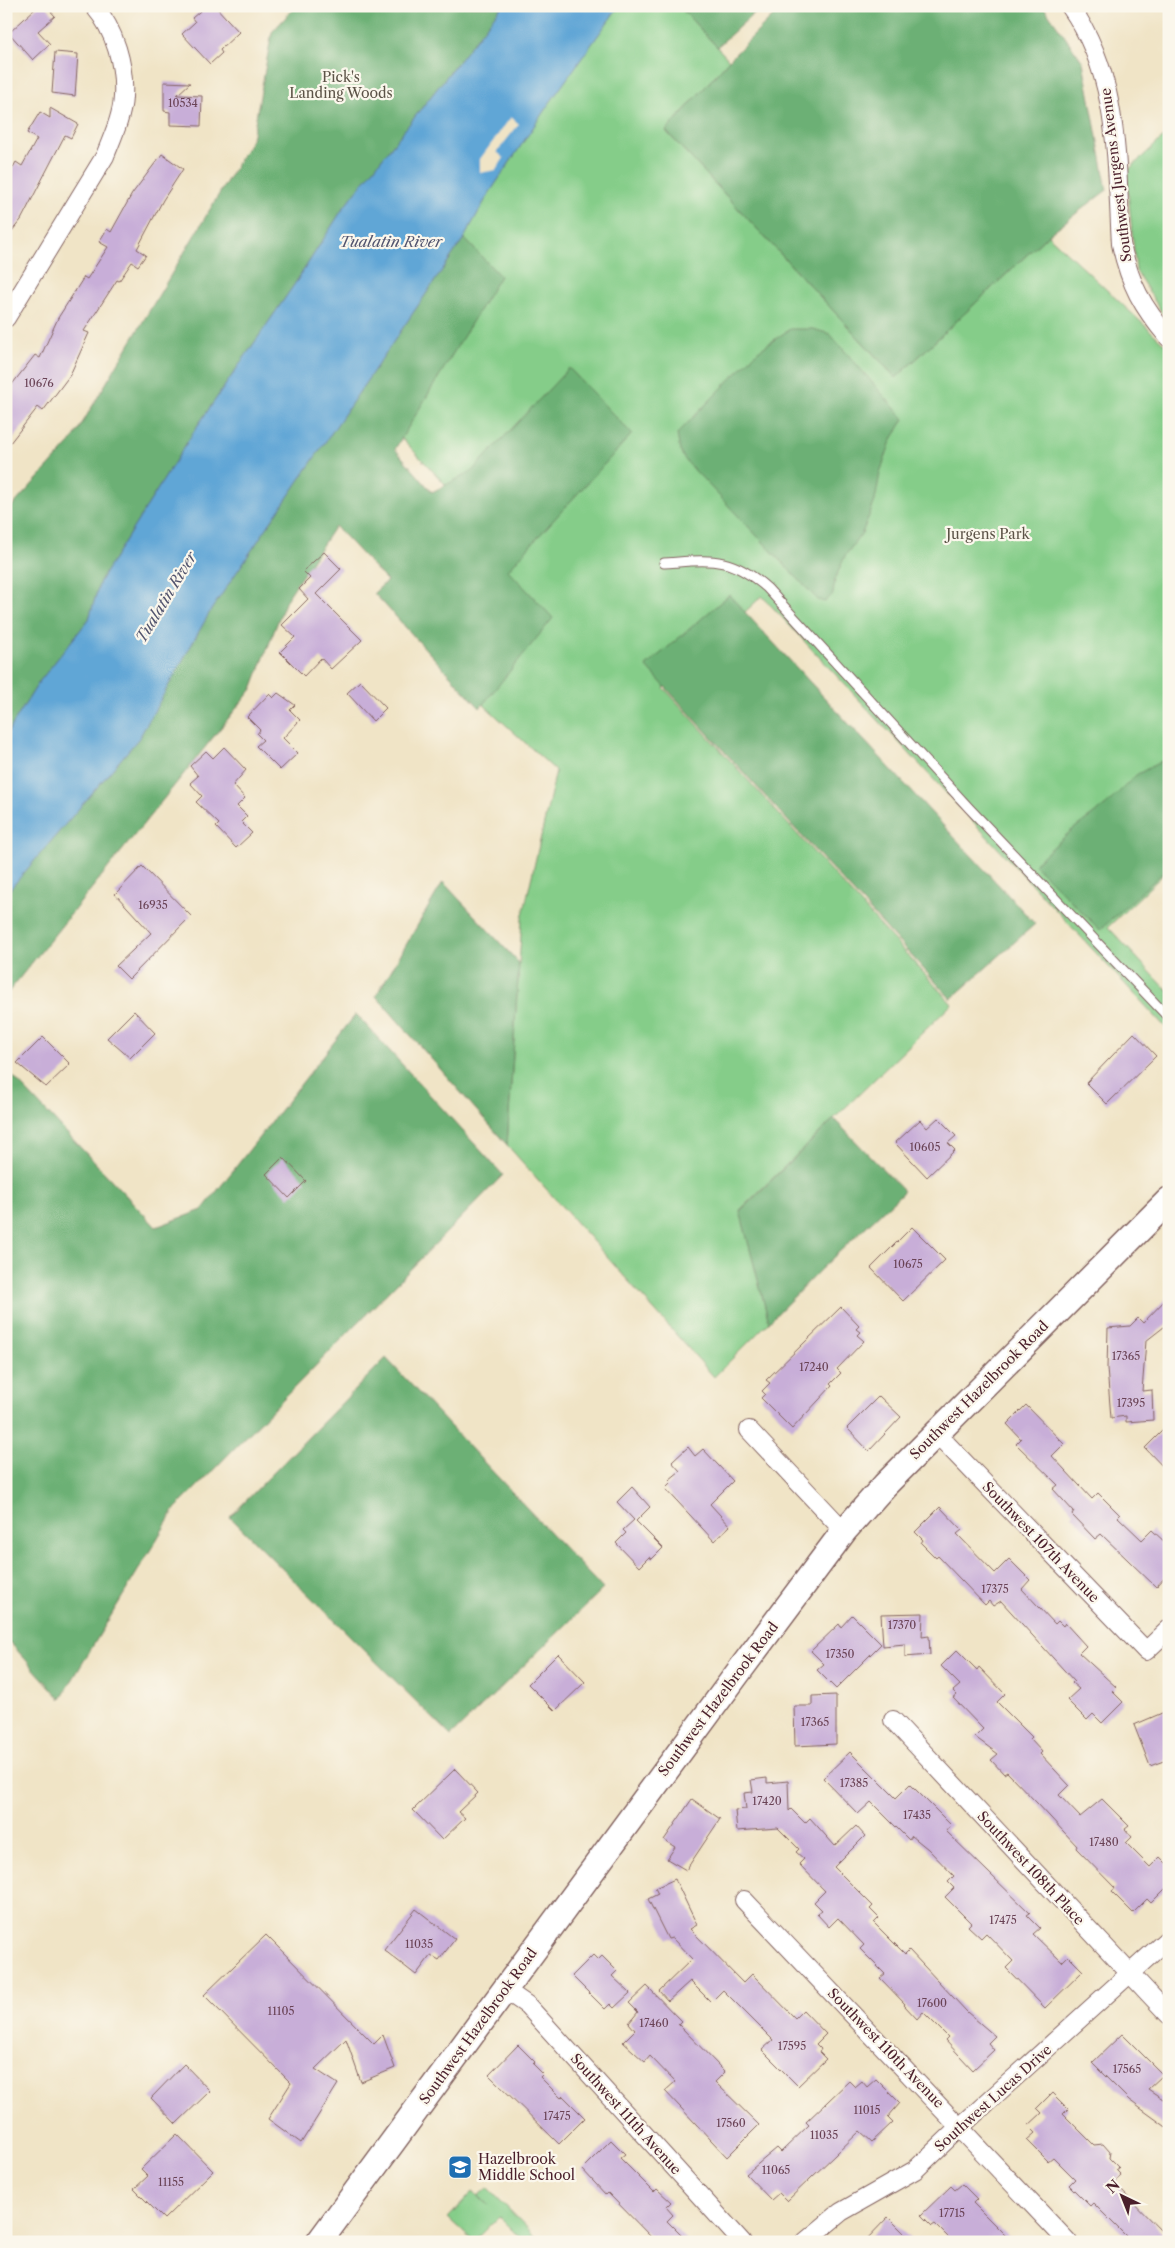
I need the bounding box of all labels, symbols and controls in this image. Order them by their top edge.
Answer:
park label: Pick's Landing Woods [289,68,393,102]
street label: Southwest Jurgens Avenue [1096,87,1136,263]
house number: 10534 [168,96,198,110]
water label: Tualatin River [340,232,443,251]
house number: 10676 [24,376,54,390]
park label: Jurgens Park [944,525,1031,543]
water label: Tualatin River [131,547,201,646]
house number: 16935 [138,898,168,912]
house number: 10605 [910,1140,941,1154]
house number: 10675 [893,1257,923,1271]
street label: Southwest Hazelbrook Road [906,1317,1052,1463]
house number: 17365 [1112,1349,1140,1363]
house number: 17240 [799,1360,829,1374]
house number: 17395 [1117,1396,1145,1410]
street label: Southwest 107th Avenue [979,1478,1103,1606]
house number: 17375 [981,1582,1009,1596]
street label: Southwest Hazelbrook Road [654,1618,782,1780]
house number: 17370 [888,1618,916,1632]
house number: 17350 [825,1647,855,1661]
house number: 17365 [801,1715,829,1729]
house number: 17385 [840,1776,868,1790]
house number: 17420 [752,1794,782,1808]
street label: Southwest 108th Place [974,1807,1089,1929]
house number: 17435 [903,1808,931,1822]
house number: 17480 [1089,1835,1119,1849]
house number: 17475 [989,1913,1017,1927]
house number: 11035 [405,1937,433,1951]
street label: Southwest Hazelbrook Road [415,1944,541,2108]
street label: Southwest 110th Avenue [824,1984,948,2112]
house number: 17600 [917,1996,947,2010]
house number: 11105 [268,2004,294,2018]
house number: 17460 [639,2016,669,2030]
house number: 17595 [778,2039,806,2053]
street label: Southwest Lucas Drive [931,2041,1055,2155]
street label: Southwest 111th Avenue [567,2050,685,2178]
house number: 17565 [1113,2062,1141,2076]
house number: 11015 [854,2103,880,2117]
house number: 17475 [543,2109,571,2123]
house number: 17560 [716,2116,746,2130]
house number: 11035 [810,2128,838,2142]
place label: Hazelbrook Middle School [478,2150,575,2184]
school or university icon: Hazelbrook Middle School [447,2154,473,2180]
house number: 11065 [762,2163,790,2177]
north arrow [1098,2170,1148,2220]
house number: 11155 [158,2175,184,2189]
text: N [1103,2176,1124,2197]
house number: 17715 [939,2206,965,2220]

